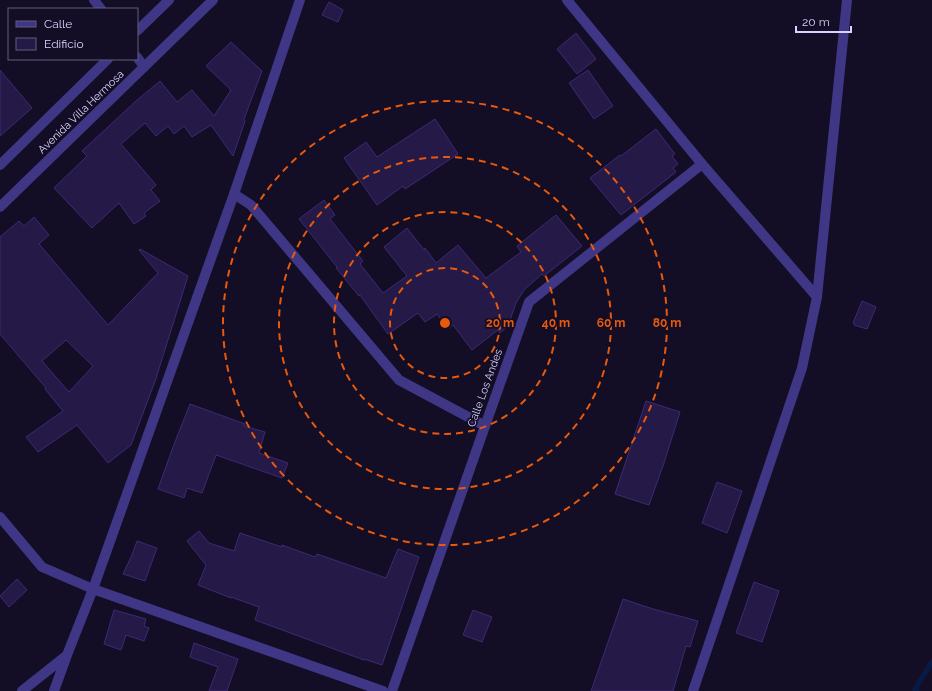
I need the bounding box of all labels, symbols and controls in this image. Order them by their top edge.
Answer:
legend [8,8,138,60]
scale bar [796,8,851,34]
text: 20 m [802,15,830,29]
text: Calle [44,17,72,31]
text: Edificio [44,37,84,51]
street label: Avenida Villa Hermosa [35,68,127,156]
centre of rings [438,316,452,330]
text: 20 m [486,316,514,330]
text: 40 m [542,316,570,330]
text: 60 m [597,316,625,330]
text: 80 m [653,316,681,330]
street label: Calle Los Andes [465,347,505,429]

